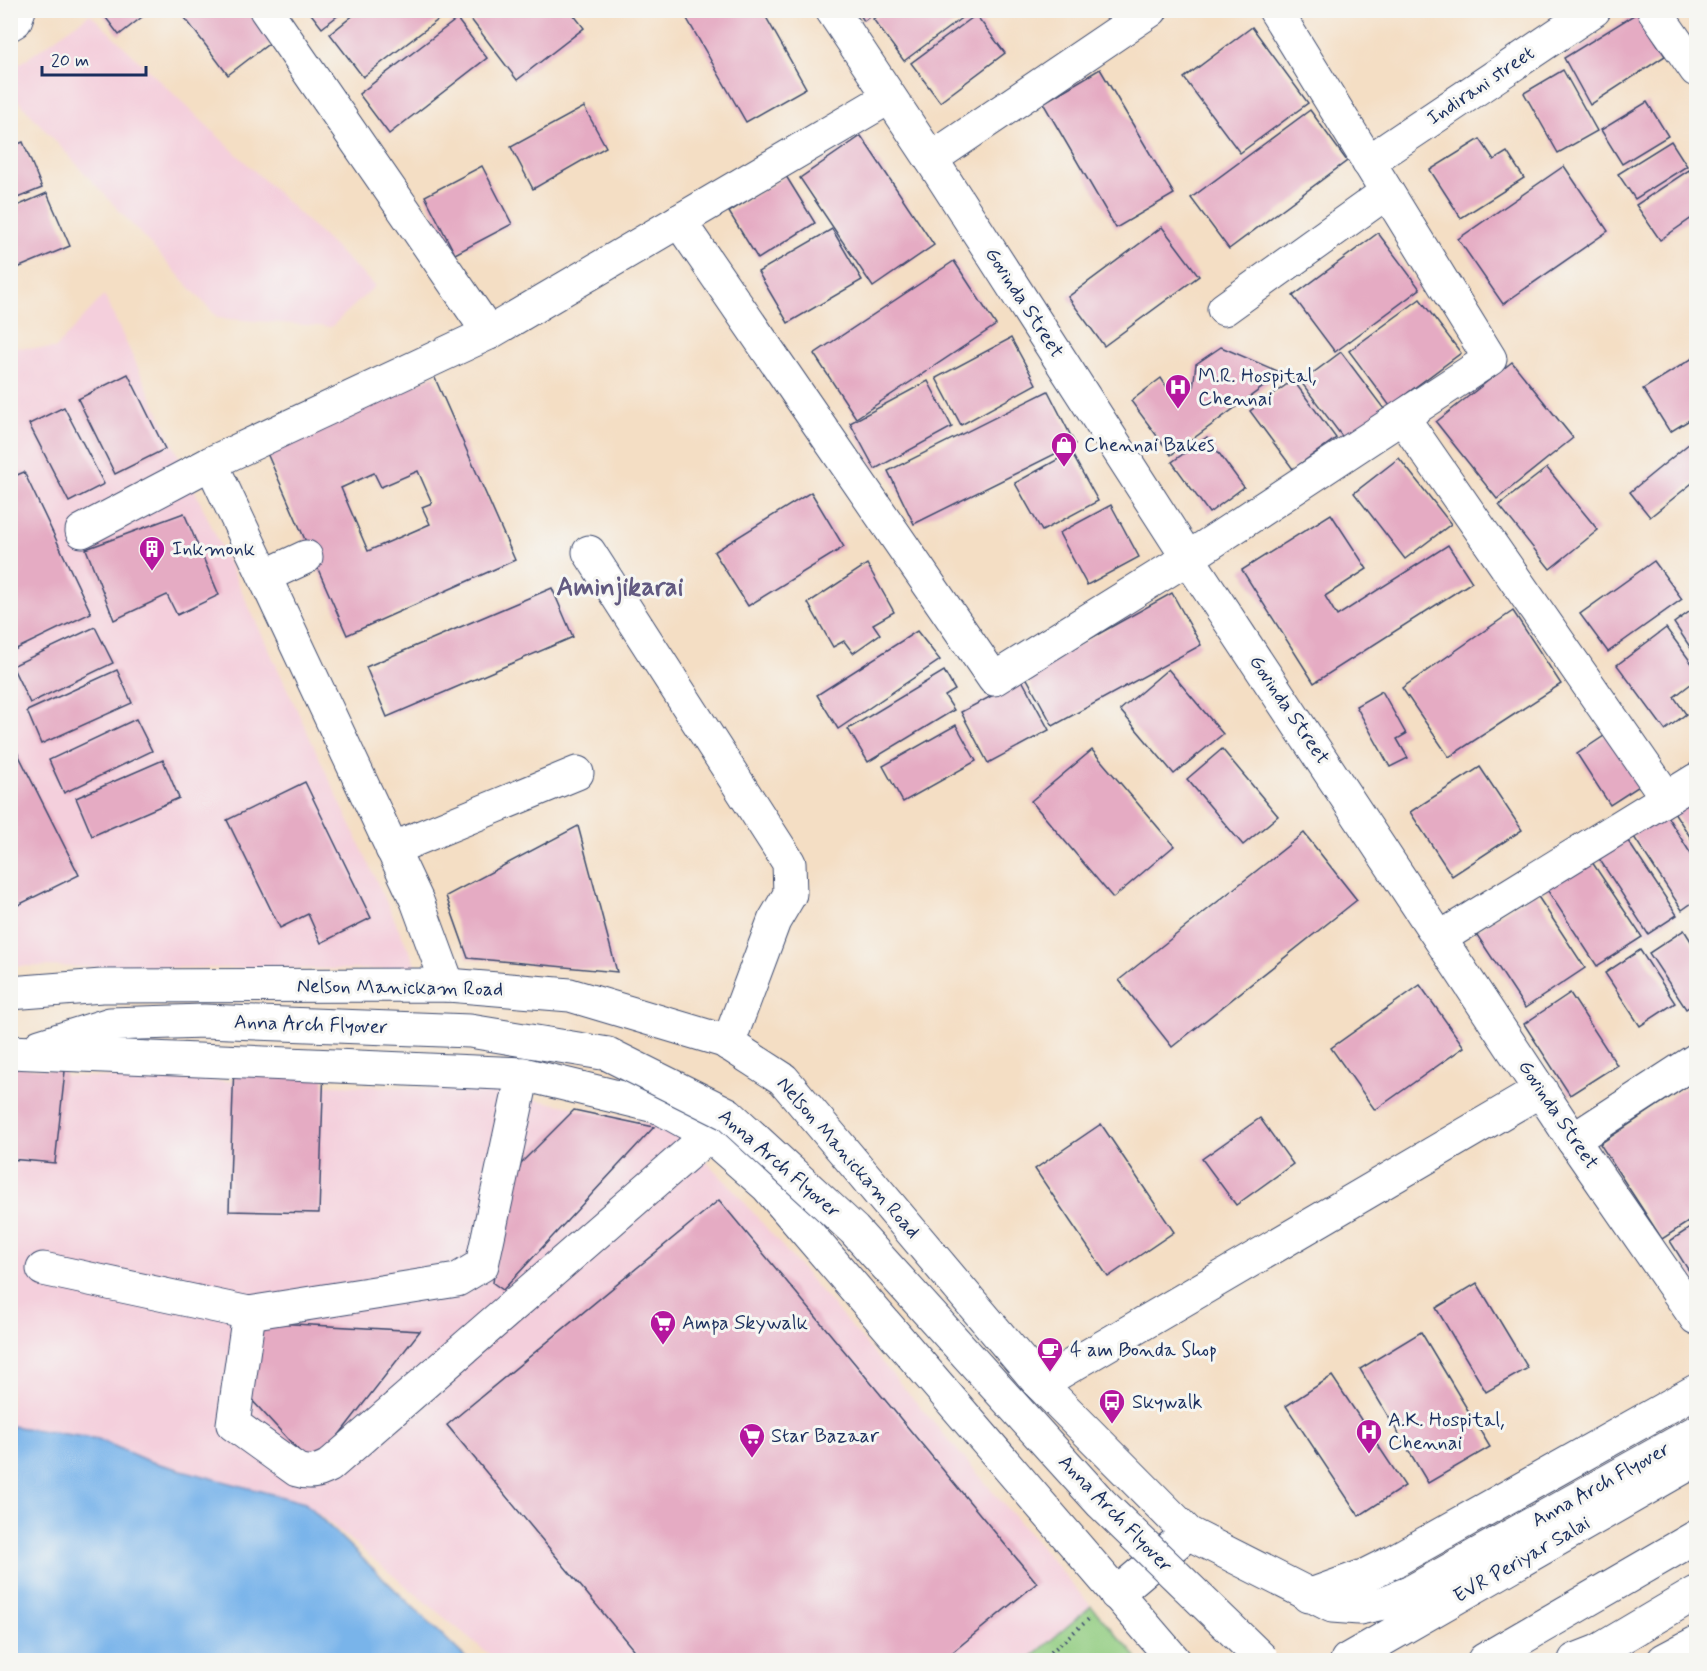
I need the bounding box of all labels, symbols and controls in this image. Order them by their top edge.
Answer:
scale bar [42,39,146,77]
street label: Indirani street [1422,40,1540,132]
text: 20 m [51,49,89,73]
street label: Govinda Street [978,242,1070,364]
place label: M.R. Hospital, Chennai [1198,363,1317,413]
hospital icon: M.R. Hospital, Chennai [1163,372,1193,410]
shop icon: Chennai Bakes [1049,430,1079,468]
place label: Chennai Bakes [1084,432,1215,459]
building icon: Inkmonk [137,534,167,572]
place label: Inkmonk [172,536,255,563]
district label: Aminjikarai [556,571,684,606]
street label: Govinda Street [1242,650,1336,770]
street label: Nelson Manickam Road [297,973,503,1003]
street label: Anna Arch Flyover [234,1009,388,1041]
street label: Govinda Street [1511,1055,1605,1175]
street label: Nelson Manickam Road [770,1071,926,1245]
street label: Anna Arch Flyover [712,1103,846,1225]
supermarket icon: Ampa Skywalk [648,1308,678,1346]
place label: Ampa Skywalk [682,1310,808,1337]
cafe icon: 4 am Bonda Shop [1035,1335,1065,1373]
place label: 4 am Bonda Shop [1070,1337,1217,1364]
bus stop icon: Skywalk [1097,1387,1127,1425]
place label: Skywalk [1132,1389,1203,1416]
place label: A.K. Hospital, Chennai [1388,1407,1505,1457]
hospital icon: A.K. Hospital, Chennai [1354,1417,1384,1455]
supermarket icon: Star Bazaar [737,1421,767,1459]
place label: Star Bazaar [771,1423,880,1450]
street label: Anna Arch Flyover [1527,1436,1675,1534]
street label: Anna Arch Flyover [1052,1449,1178,1579]
street label: EVR Periyar Salai [1449,1510,1595,1610]

